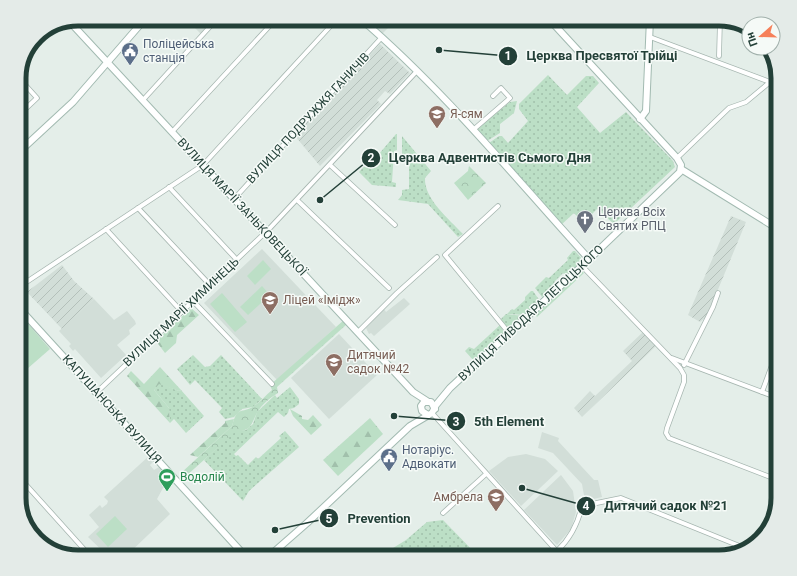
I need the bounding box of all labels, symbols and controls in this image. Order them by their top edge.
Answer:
north arrow [741,16,781,56]
text: Пн [744,30,761,48]
place label: Поліцейська станція [143,37,214,65]
public building icon: Поліцейська станція [120,41,140,66]
callout: Церква Пресвятої Трійці [498,43,686,68]
text: Церква Пресвятої Трійці [526,48,678,63]
text: 1 [505,49,511,63]
street label: ВУЛИЦЯ ПОДРУЖЖЯ ГАНИЧІВ [244,50,372,186]
school or university icon: Я-сям [427,104,447,129]
place label: Я-сям [450,107,483,121]
street label: ВУЛИЦЯ МАРІЇ ЗАНЬКОВЕЦЬКОЇ [174,135,311,279]
callout: Церква Адвентистів Сьмого Дня [361,145,599,170]
text: Церква Адвентистів Сьмого Дня [389,150,591,165]
text: 2 [368,151,375,165]
place label: Церква Всіх Святих РПЦ [598,205,666,233]
church icon: Церква Всіх Святих РПЦ [575,209,595,234]
street label: ВУЛИЦЯ ТИВОДАРА ЛЕГОЦЬКОГО [456,242,606,384]
street label: ВУЛИЦЯ МАРІЇ ХИМИНЕЦЬ [119,254,242,369]
school or university icon: Ліцей «Імідж» [260,290,280,315]
place label: Ліцей «Імідж» [283,293,361,307]
place label: Дитячий садок №42 [347,348,409,376]
street label: КАПУШАНСЬКА ВУЛИЦЯ [59,352,165,466]
school or university icon: Дитячий садок №42 [324,352,344,377]
callout: 5th Element [446,409,552,434]
text: 5th Element [474,414,545,429]
text: 3 [453,415,460,429]
place label: Нотаріус. Адвокати [402,443,456,471]
public building icon: Нотаріус. Адвокати [379,447,399,472]
sports icon: Водолій [157,467,177,492]
place label: Водолій [180,470,225,484]
school or university icon: Амбрела [486,487,506,512]
place label: Амбрела [433,490,483,504]
callout: Дитячий садок №21 [576,493,736,518]
text: Дитячий садок №21 [604,498,728,513]
text: 4 [583,499,590,513]
callout: Prevention [319,506,418,531]
text: Prevention [347,511,411,526]
text: 5 [326,512,333,526]

